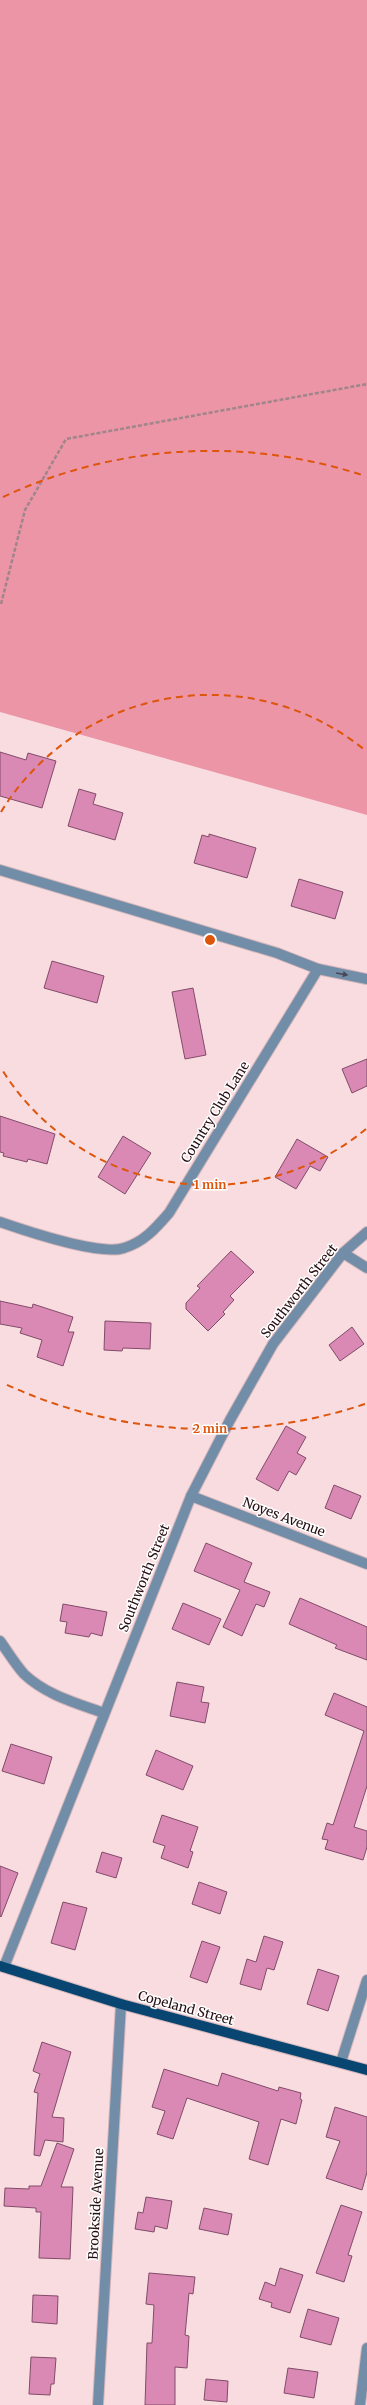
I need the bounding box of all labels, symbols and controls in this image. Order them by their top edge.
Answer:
centre of rings [203,933,217,947]
one-way arrow [336,971,348,977]
street label: Country Club Lane [177,1058,253,1166]
text: 1 min [194,1177,226,1192]
street label: Southworth Street [257,1240,341,1342]
text: 2 min [193,1421,227,1436]
street label: Noyes Avenue [240,1494,328,1541]
street label: Southworth Street [115,1522,173,1634]
street label: Copeland Street [136,1987,236,2029]
street label: Brookside Avenue [85,2148,107,2260]

